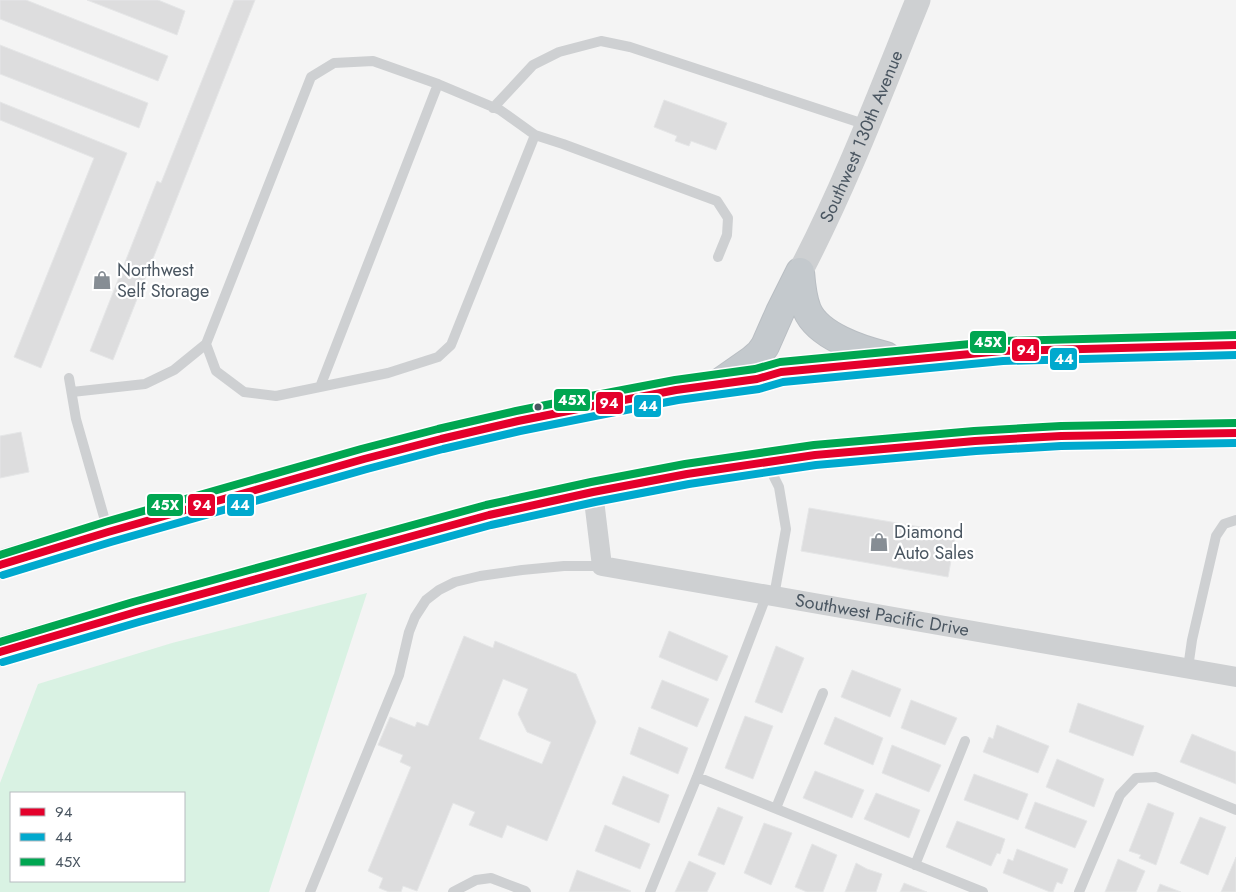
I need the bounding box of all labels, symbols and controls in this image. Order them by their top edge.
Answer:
street label: Southwest 130th Avenue [813,46,910,227]
place label: Northwest Self Storage [117,257,209,304]
shop icon: Northwest Self Storage [91,269,113,291]
line badge: 45X [969,330,1007,354]
text: 45X [974,332,1003,352]
line badge: 94 [1011,338,1040,362]
text: 94 [1016,340,1036,360]
line badge: 44 [1049,347,1078,371]
text: 44 [1054,349,1074,369]
line badge: 45X [553,388,591,412]
text: 45X [558,390,587,410]
line badge: 94 [595,391,624,415]
text: 94 [599,393,619,413]
line badge: 44 [633,394,662,418]
text: 44 [638,396,658,416]
unlabelled marker [533,402,543,412]
line badge: 45X [146,493,184,517]
line badge: 94 [187,493,216,517]
line badge: 44 [226,493,255,517]
text: 45X [151,495,180,515]
text: 94 [192,495,212,515]
text: 44 [230,495,250,515]
place label: Diamond Auto Sales [894,519,974,566]
shop icon: Diamond Auto Sales [868,531,890,553]
street label: Southwest Pacific Drive [793,587,971,643]
legend [10,792,185,882]
text: 94 [55,801,73,823]
text: 44 [55,826,73,848]
text: 45X [55,851,81,873]

